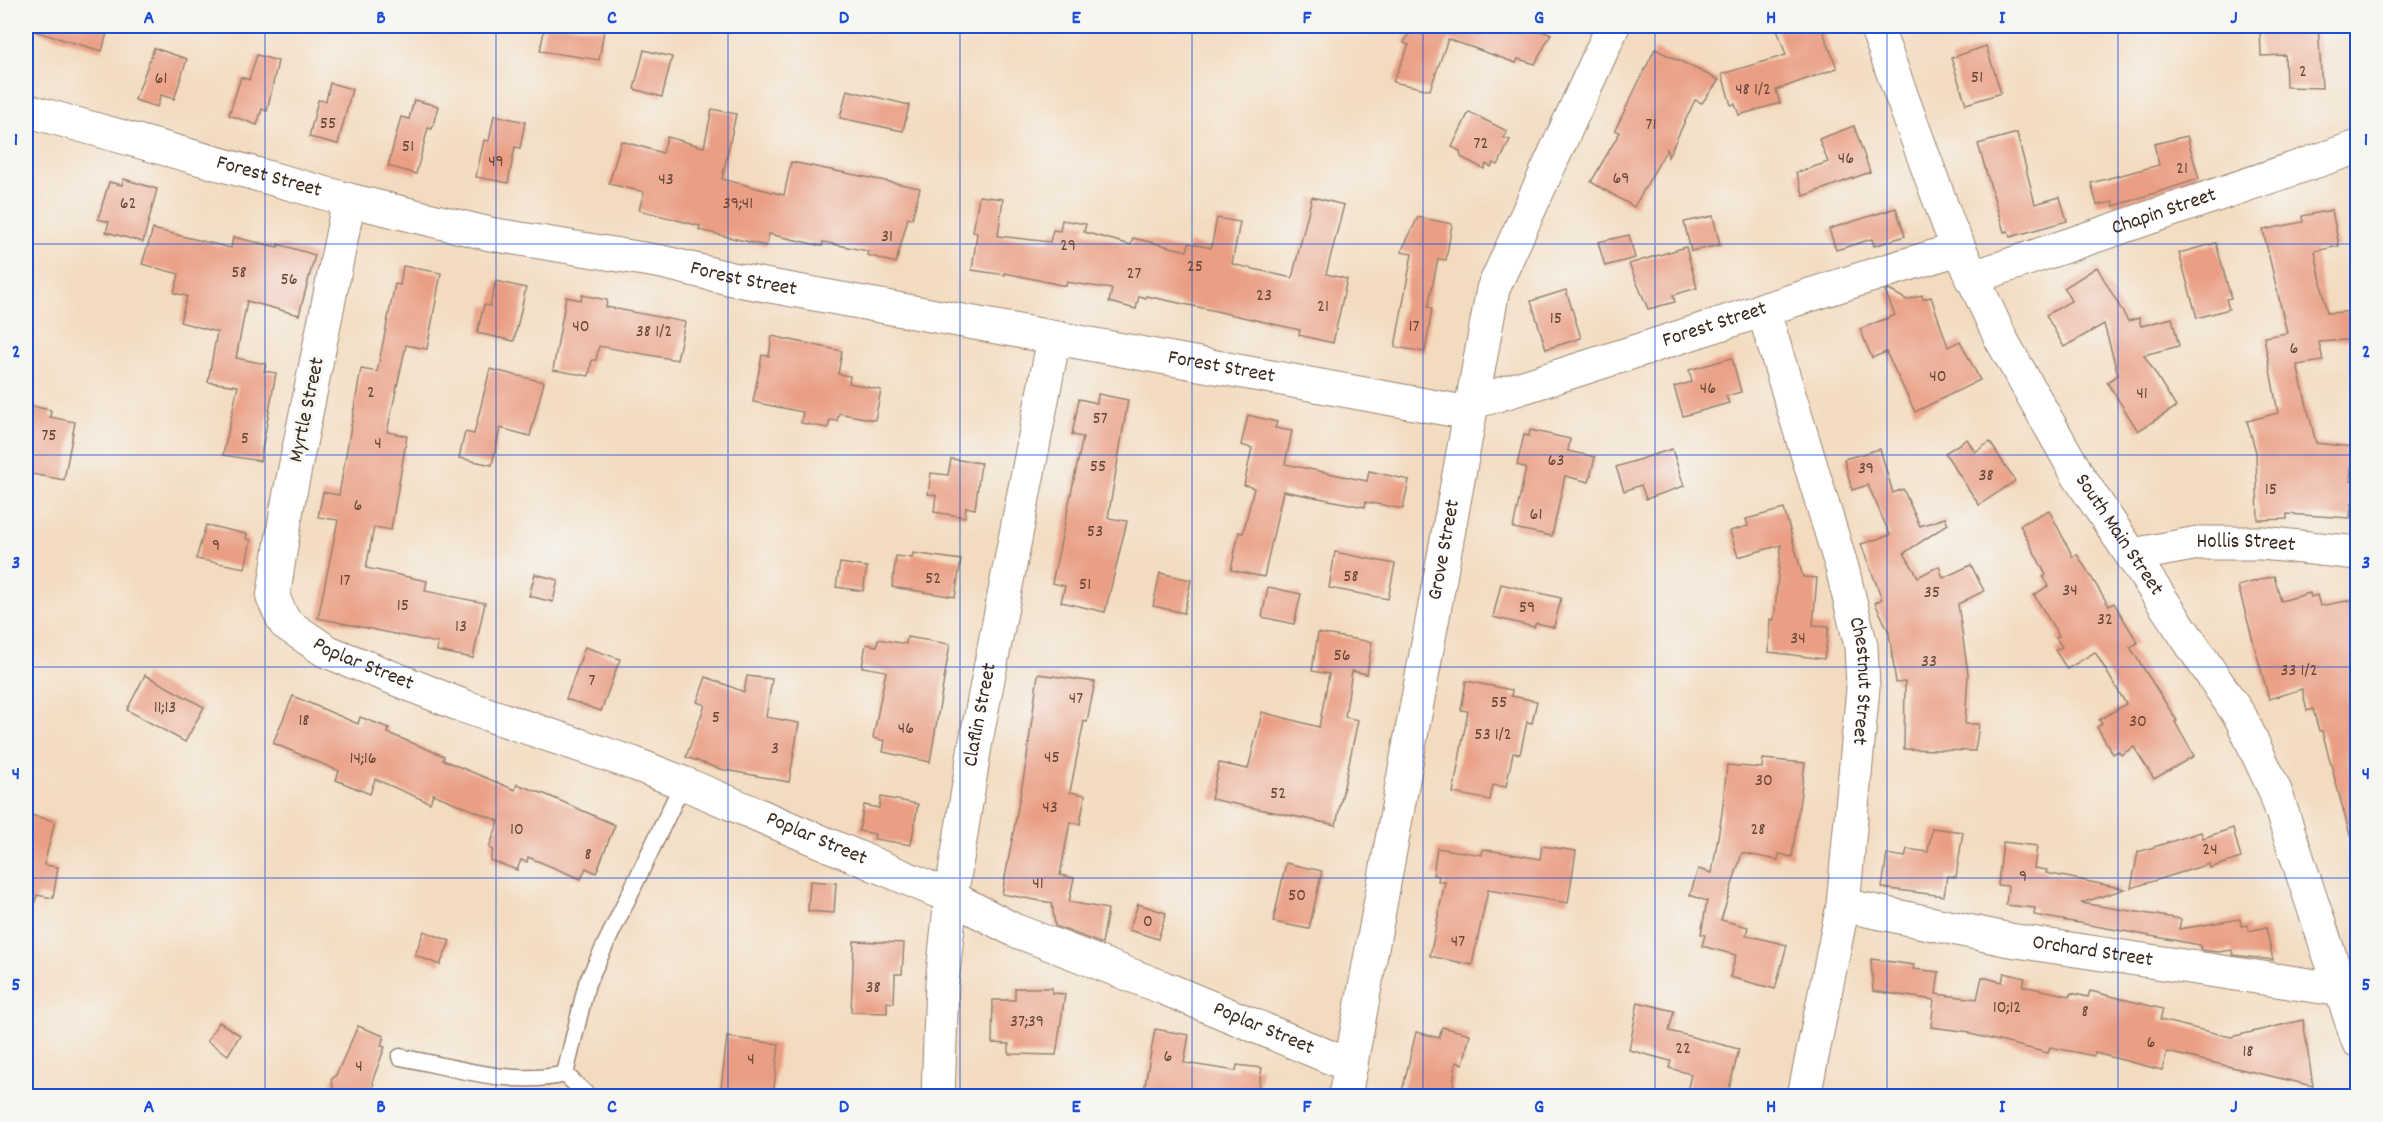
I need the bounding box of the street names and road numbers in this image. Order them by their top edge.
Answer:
street label: Forest Street [213,149,325,207]
street label: Chapin Street [2108,181,2221,244]
street label: Forest Street [687,254,799,306]
street label: Forest Street [1659,295,1771,357]
street label: Forest Street [1165,344,1278,392]
street label: Myrtle Street [282,355,334,465]
street label: South Main Street [2066,468,2170,603]
street label: Grove Street [1421,497,1469,603]
street label: Hollis Street [2197,528,2297,561]
street label: Chestnut Street [1840,614,1878,746]
street label: Poplar Street [306,631,418,700]
street label: Claflin Street [957,660,1006,769]
street label: Poplar Street [761,805,871,874]
street label: Orchard Street [2030,929,2155,976]
street label: Poplar Street [1208,995,1319,1064]

